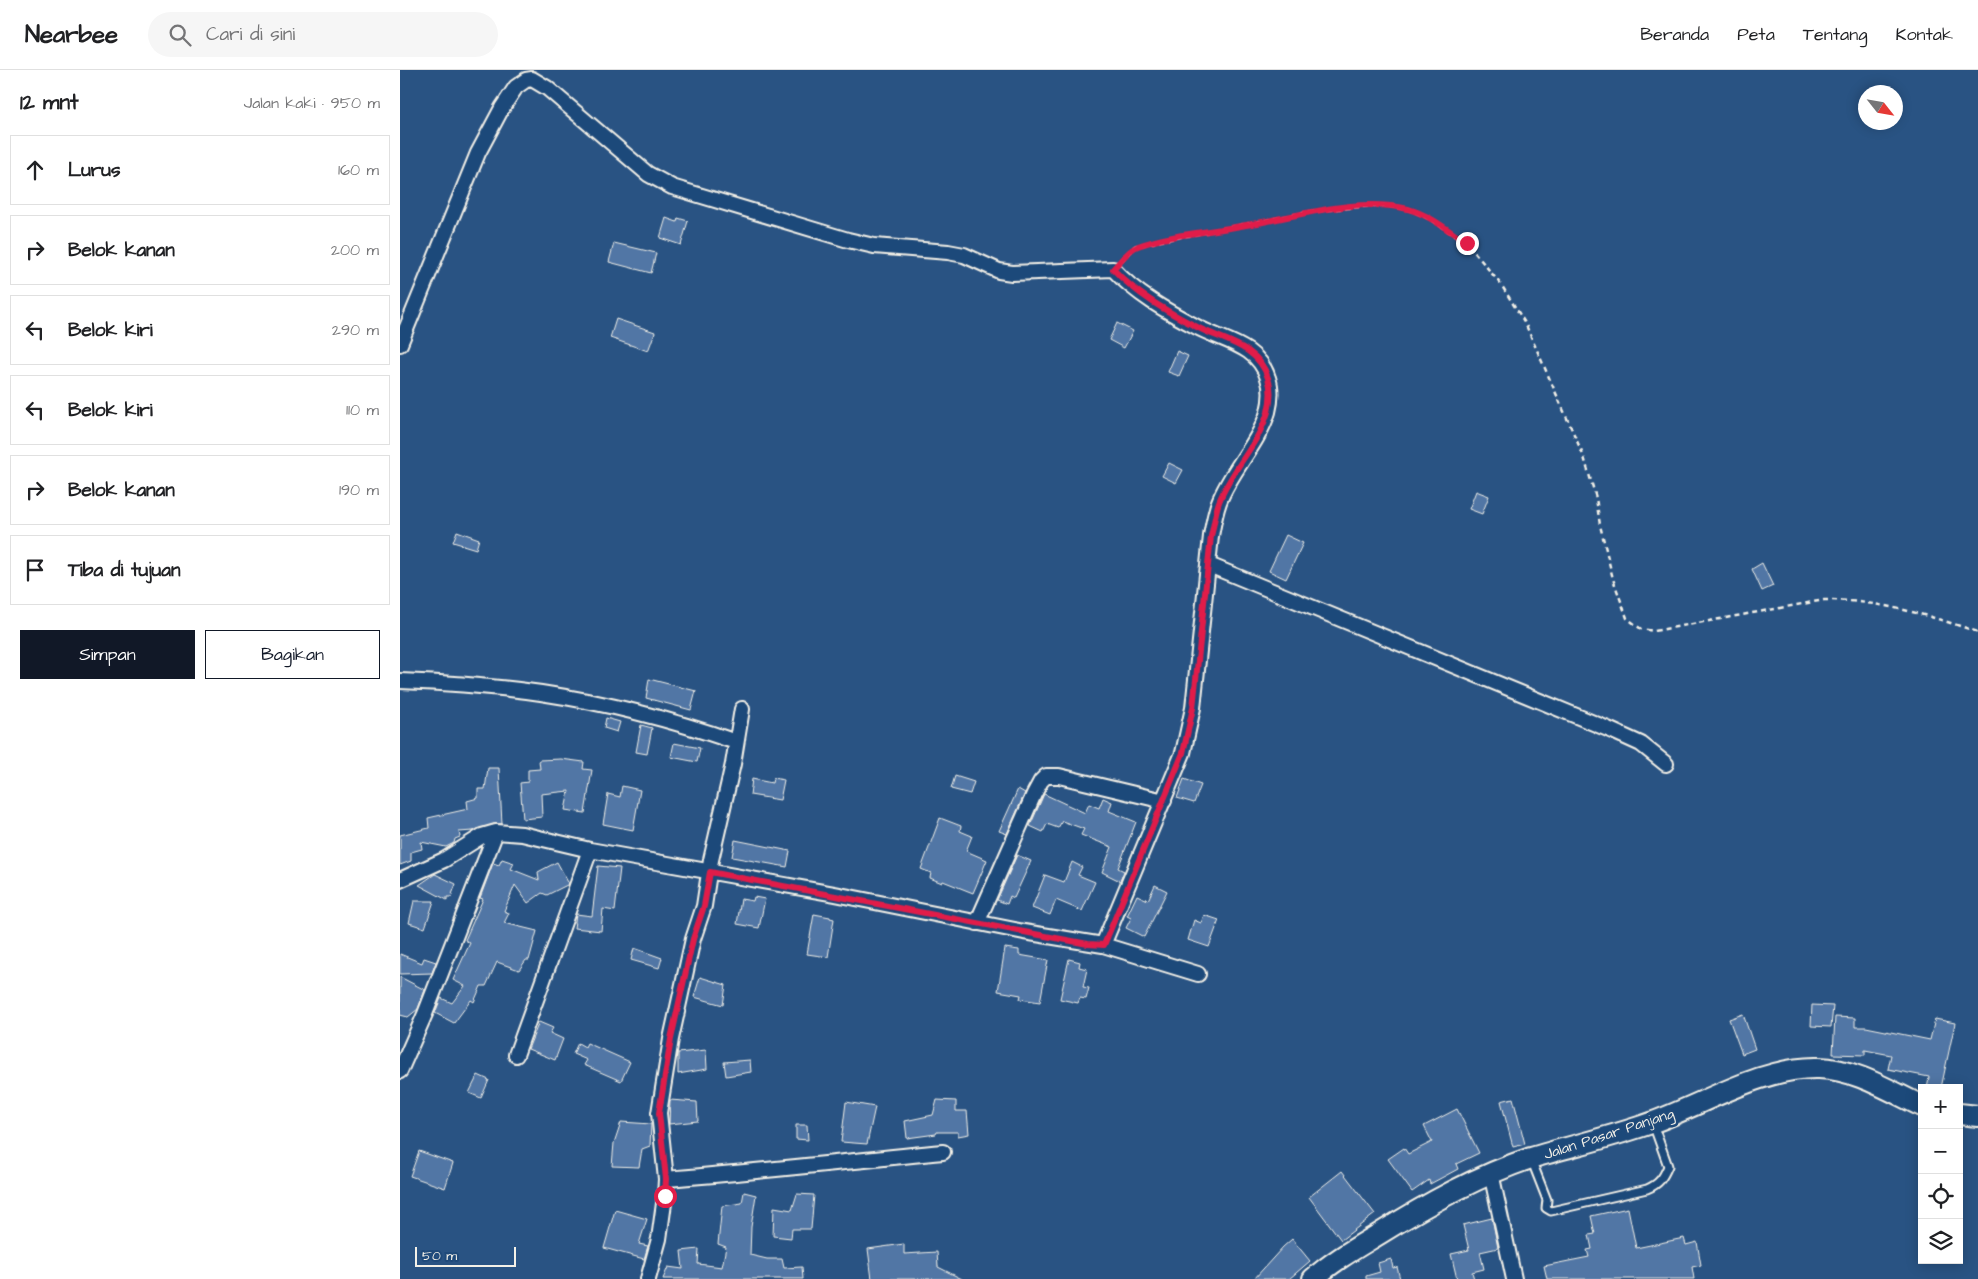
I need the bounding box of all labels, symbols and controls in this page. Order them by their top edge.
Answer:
search box [148,12,498,57]
text: Nearbee [25,18,118,52]
icon: search [166,21,194,49]
text: Cari di sini [206,21,295,48]
text: Beranda [1640,22,1709,47]
text: Peta [1737,22,1775,47]
text: Tentang [1803,22,1867,47]
text: Kontak [1895,22,1953,47]
north arrow [1858,85,1903,130]
text: 12 mnt [20,88,78,117]
text: Jalan kaki · 950 m [244,92,380,114]
icon: ahead [21,156,49,184]
text: Lurus [68,157,120,184]
text: 160 m [338,159,379,181]
route end [1456,232,1479,255]
icon: right [21,236,49,264]
text: Belok kanan [68,237,175,264]
text: 200 m [331,239,379,261]
icon: left [21,316,49,344]
text: Belok kiri [68,317,153,344]
text: 290 m [332,319,379,341]
icon: left [21,396,49,424]
text: Belok kiri [68,397,153,424]
text: 110 m [346,399,379,421]
icon: right [21,476,49,504]
text: Belok kanan [68,477,175,504]
text: 190 m [339,479,379,501]
icon: arrive [21,556,49,584]
text: Tiba di tujuan [68,557,180,584]
button: Simpan [20,630,195,679]
button: Bagikan [205,630,380,679]
map controls [1918,1084,1963,1264]
button: + [1918,1084,1963,1129]
street label: Jalan Pasar Panjang [1541,1103,1677,1166]
button: − [1918,1129,1963,1174]
button: locate [1918,1174,1963,1219]
route start [654,1185,677,1208]
button: layers [1918,1219,1963,1264]
scale bar [415,1244,516,1267]
text: 50 m [422,1246,457,1266]

